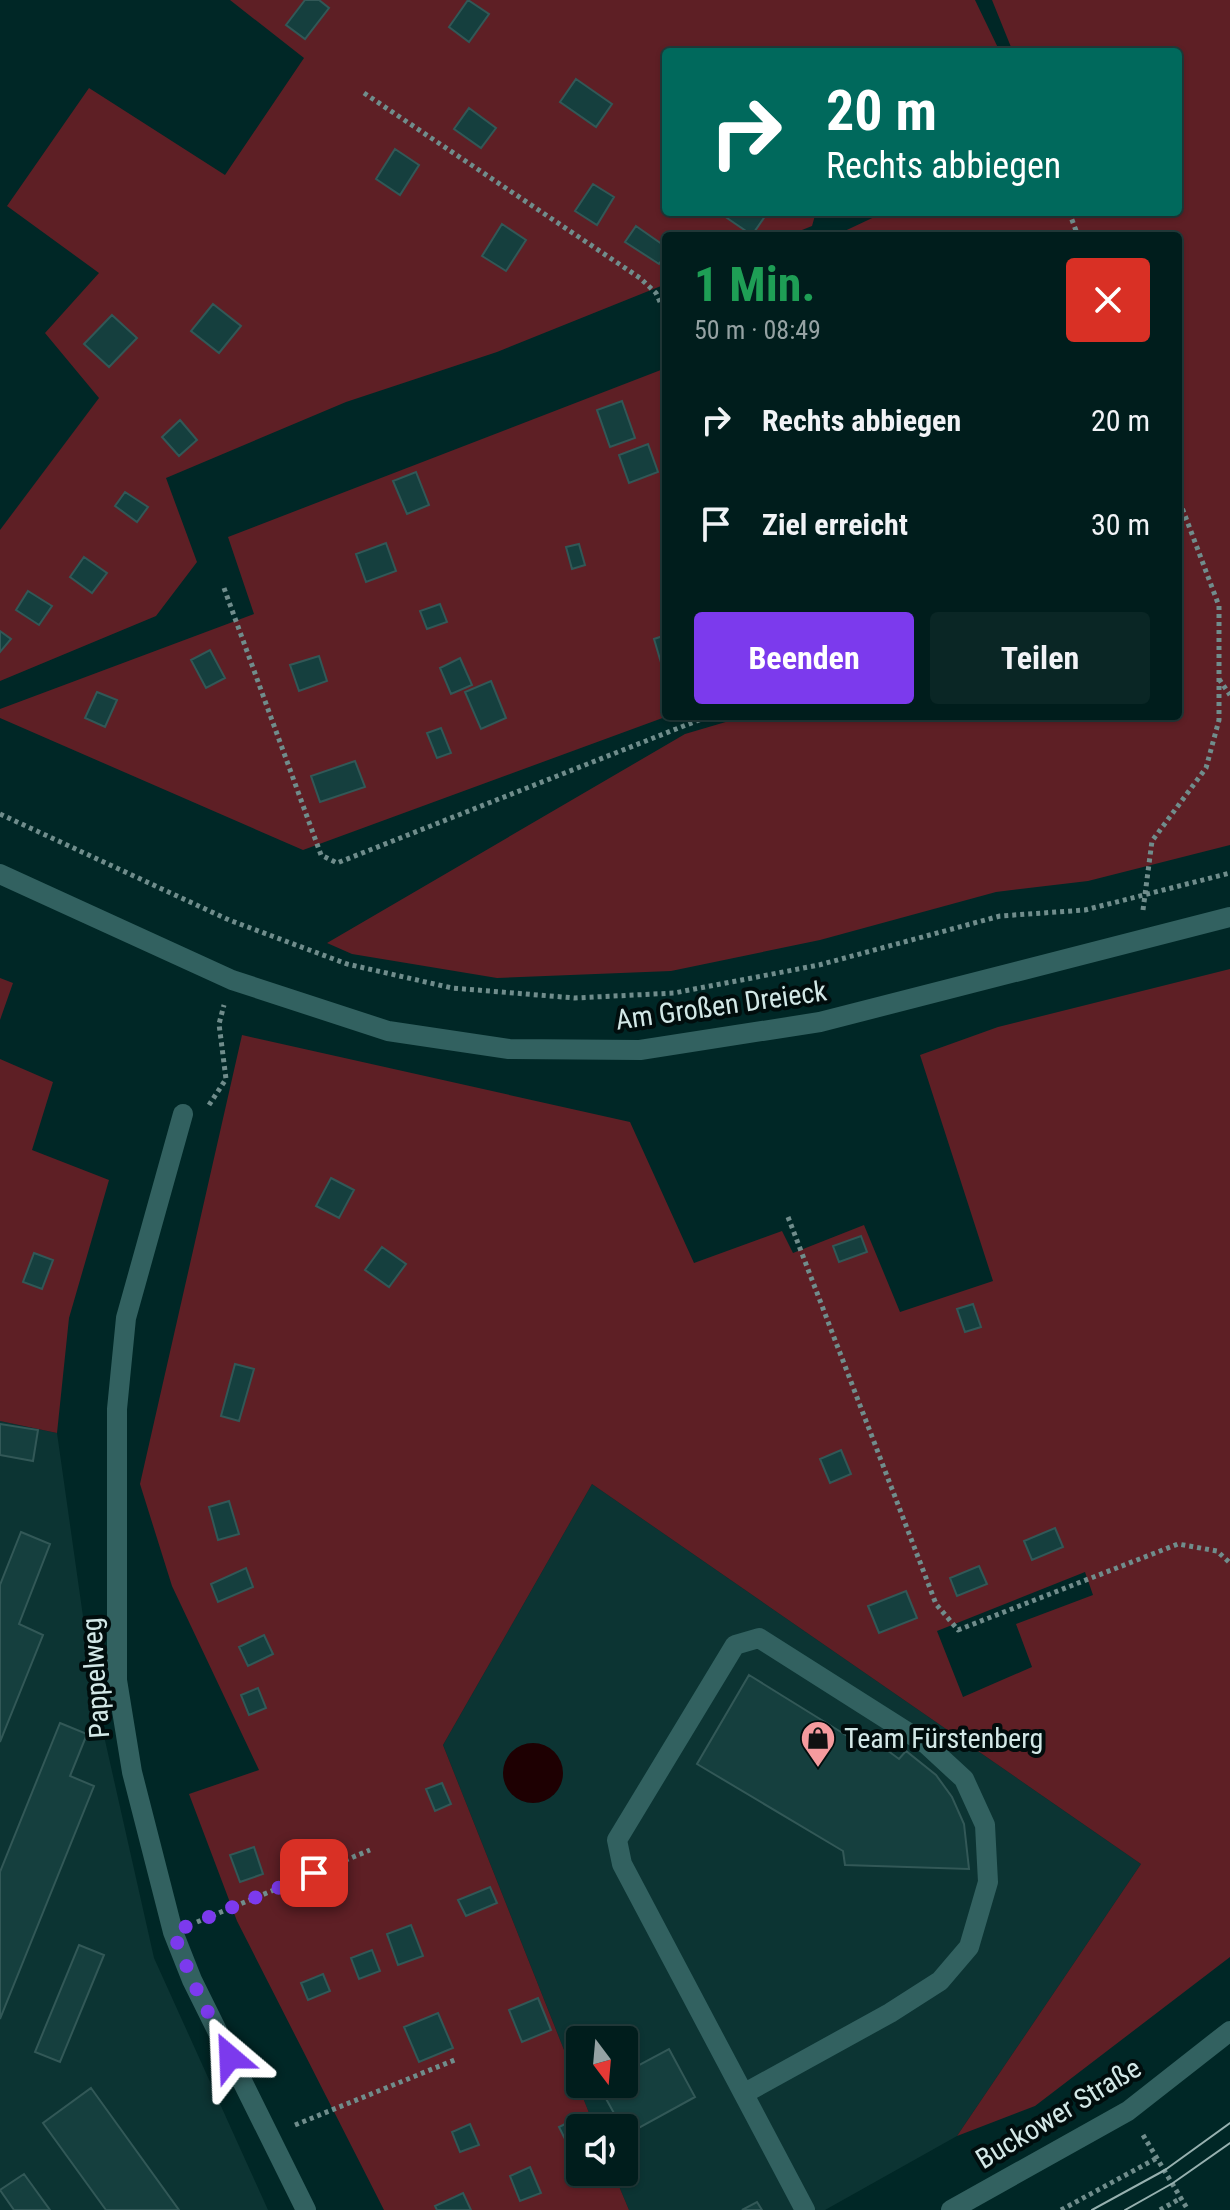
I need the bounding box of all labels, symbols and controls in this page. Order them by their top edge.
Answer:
text: 20 m [826,78,937,144]
icon: right [694,80,798,184]
text: Rechts abbiegen [826,145,1061,187]
text: 1 Min. [694,256,815,313]
button: close [1066,258,1150,342]
text: 50 m · 08:49 [694,315,821,345]
icon: right [694,398,738,442]
text: Rechts abbiegen [762,403,961,438]
text: 20 m [1091,403,1150,438]
icon: arrive [694,502,738,546]
text: Ziel erreicht [762,507,908,542]
text: 30 m [1091,507,1150,542]
button: Beenden [694,612,914,704]
button: Teilen [930,612,1150,704]
street label: Am Großen Dreieck [613,974,829,1037]
street label: Pappelweg [75,1616,116,1740]
shop icon: Team Fürstenberg [799,1719,837,1769]
place label: Team Fürstenberg [844,1722,1043,1755]
pin [280,1839,348,1907]
icon: arrive [292,1851,336,1895]
position arrow [188,2015,272,2099]
north arrow [566,2026,638,2098]
map controls [566,2026,638,2186]
street label: Buckower Straße [970,2051,1147,2176]
button: sound [566,2114,638,2186]

